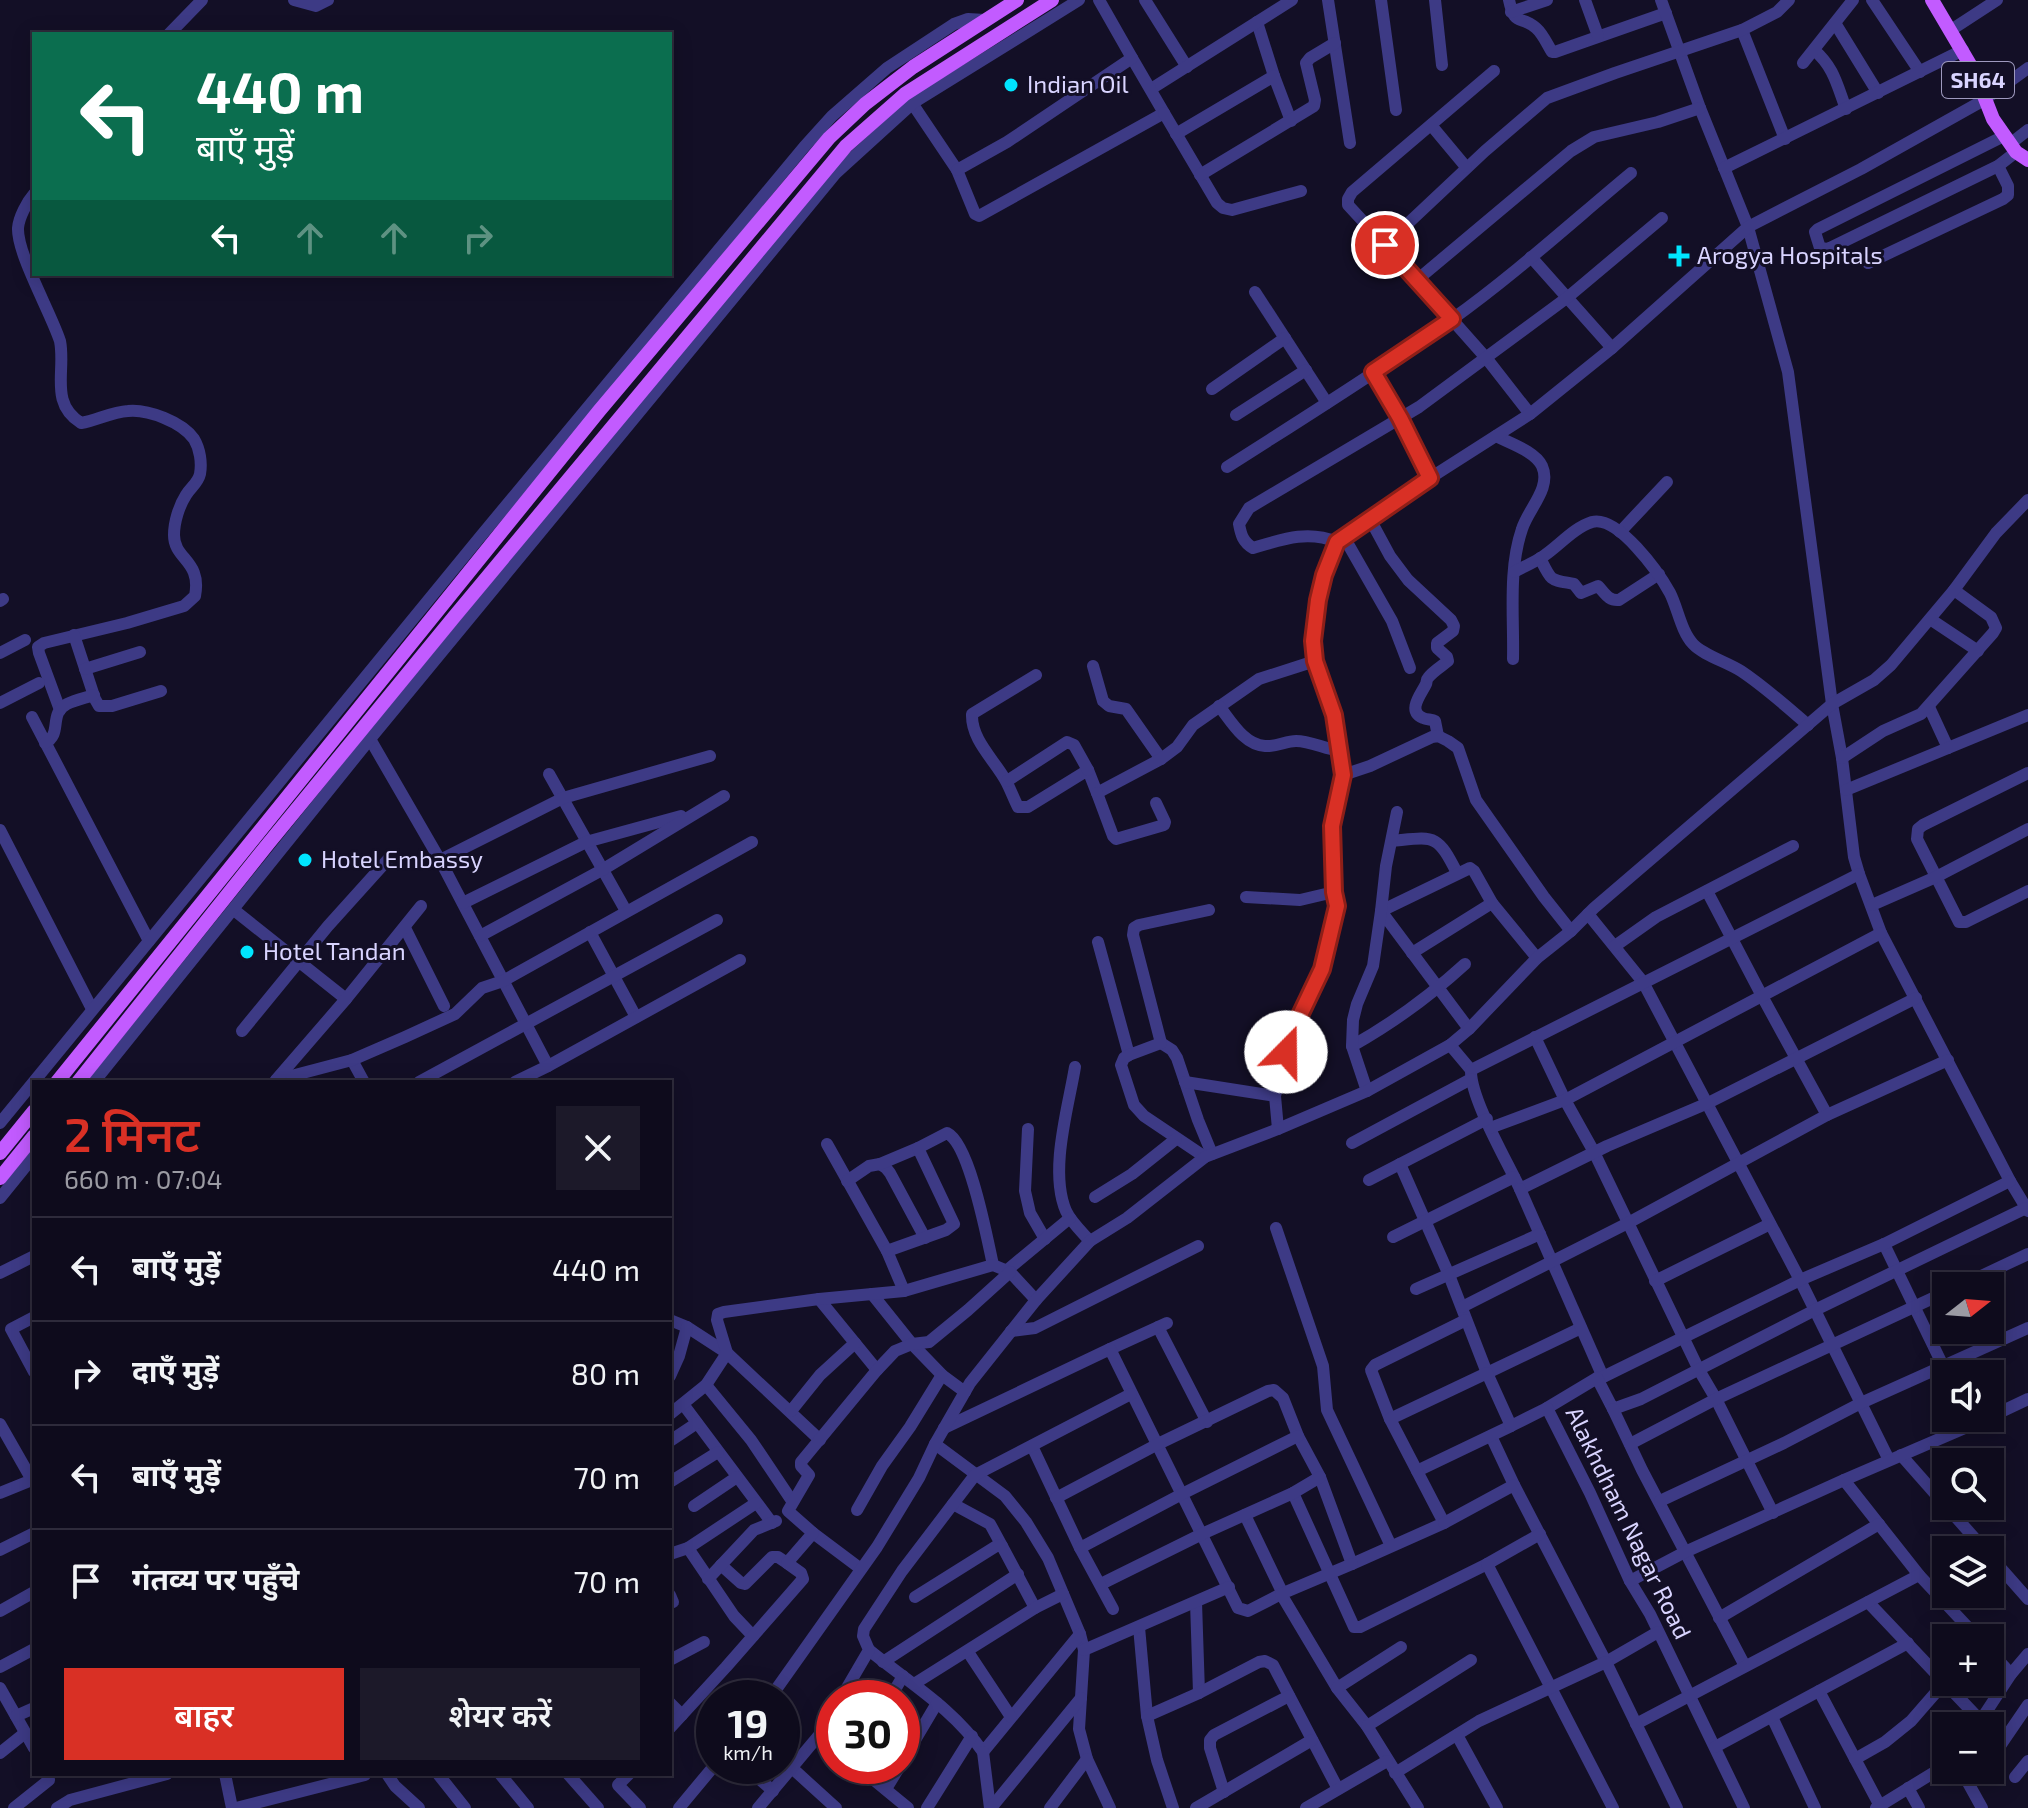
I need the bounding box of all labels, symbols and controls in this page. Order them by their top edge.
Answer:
text: 440 m [196,57,364,124]
road number: SH64 [1942,62,2014,98]
icon: left [64,64,168,168]
place label: Indian Oil [1027,69,1129,98]
marker: Indian Oil [1002,76,1020,94]
text: बाएँ मुड़ें [196,125,295,168]
pin [1351,211,1419,279]
icon: left [204,216,248,260]
icon: ahead [288,216,332,260]
icon: ahead [372,216,416,260]
icon: right [456,216,500,260]
icon: arrive [1363,223,1407,267]
place label: Arogya Hospitals [1697,240,1883,269]
marker: Arogya Hospitals [1668,245,1690,267]
place label: Hotel Embassy [321,844,483,873]
marker: Hotel Embassy [296,851,314,869]
place label: Hotel Tandan [263,936,406,965]
marker: Hotel Tandan [238,943,256,961]
position arrow [1244,1010,1328,1094]
text: 2 मिनट [64,1104,199,1162]
button: close [556,1106,640,1190]
text: 660 m · 07:04 [64,1163,223,1194]
icon: left [64,1247,108,1291]
text: बाएँ मुड़ें [132,1248,221,1284]
text: 440 m [552,1251,640,1287]
north arrow [1932,1272,2004,1344]
map controls [1932,1272,2004,1784]
icon: right [64,1351,108,1395]
text: दाएँ मुड़ें [132,1352,219,1388]
text: 80 m [571,1355,640,1391]
button: sound [1932,1360,2004,1432]
street label: Alakhdham Nagar Road [1560,1401,1698,1643]
button: search [1932,1448,2004,1520]
icon: left [64,1455,108,1499]
text: बाएँ मुड़ें [132,1456,221,1492]
text: 70 m [574,1459,640,1495]
button: layers [1932,1536,2004,1608]
icon: arrive [64,1559,108,1603]
text: गंतव्य पर पहुँचे [132,1560,299,1596]
text: 70 m [574,1563,640,1599]
button: + [1932,1624,2004,1696]
button: बाहर [64,1668,344,1760]
button: शेयर करें [360,1668,640,1760]
speed limit sign: 30 [816,1680,920,1784]
text: 19 [728,1698,768,1746]
button: − [1932,1712,2004,1784]
text: km/h [723,1740,773,1764]

